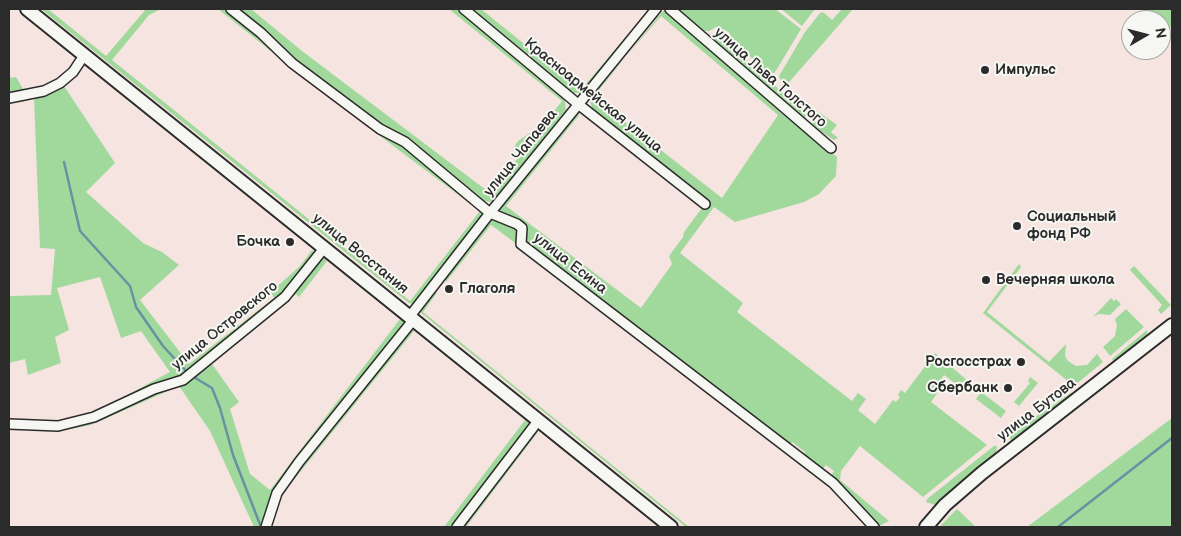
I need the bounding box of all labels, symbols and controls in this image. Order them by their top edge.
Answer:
north arrow [1121,10,1171,60]
street label: улица Льва Толстого [710,24,830,132]
text: N [1151,27,1170,39]
street label: Красноармейская улица [520,35,666,157]
place label: Импульс [995,61,1056,79]
marker: Импульс [979,64,991,76]
street label: улица Чапаева [480,106,562,200]
place label: Социальный фонд РФ [1027,208,1116,243]
street label: улица Восстания [308,210,412,298]
marker: Социальный фонд РФ [1011,220,1023,232]
street label: улица Есина [530,230,610,298]
place label: Бочка [236,233,280,251]
marker: Бочка [284,236,296,248]
place label: Вечерняя школа [996,271,1114,289]
marker: Вечерняя школа [980,274,992,286]
street label: улица Островского [168,278,282,374]
place label: Глаголя [459,280,515,298]
marker: Глаголя [443,283,455,295]
place label: Росгосстрах [925,353,1011,371]
marker: Росгосстрах [1015,356,1027,368]
street label: улица Бутова [994,375,1080,445]
place label: Сбербанк [927,379,998,397]
marker: Сбербанк [1002,382,1014,394]

